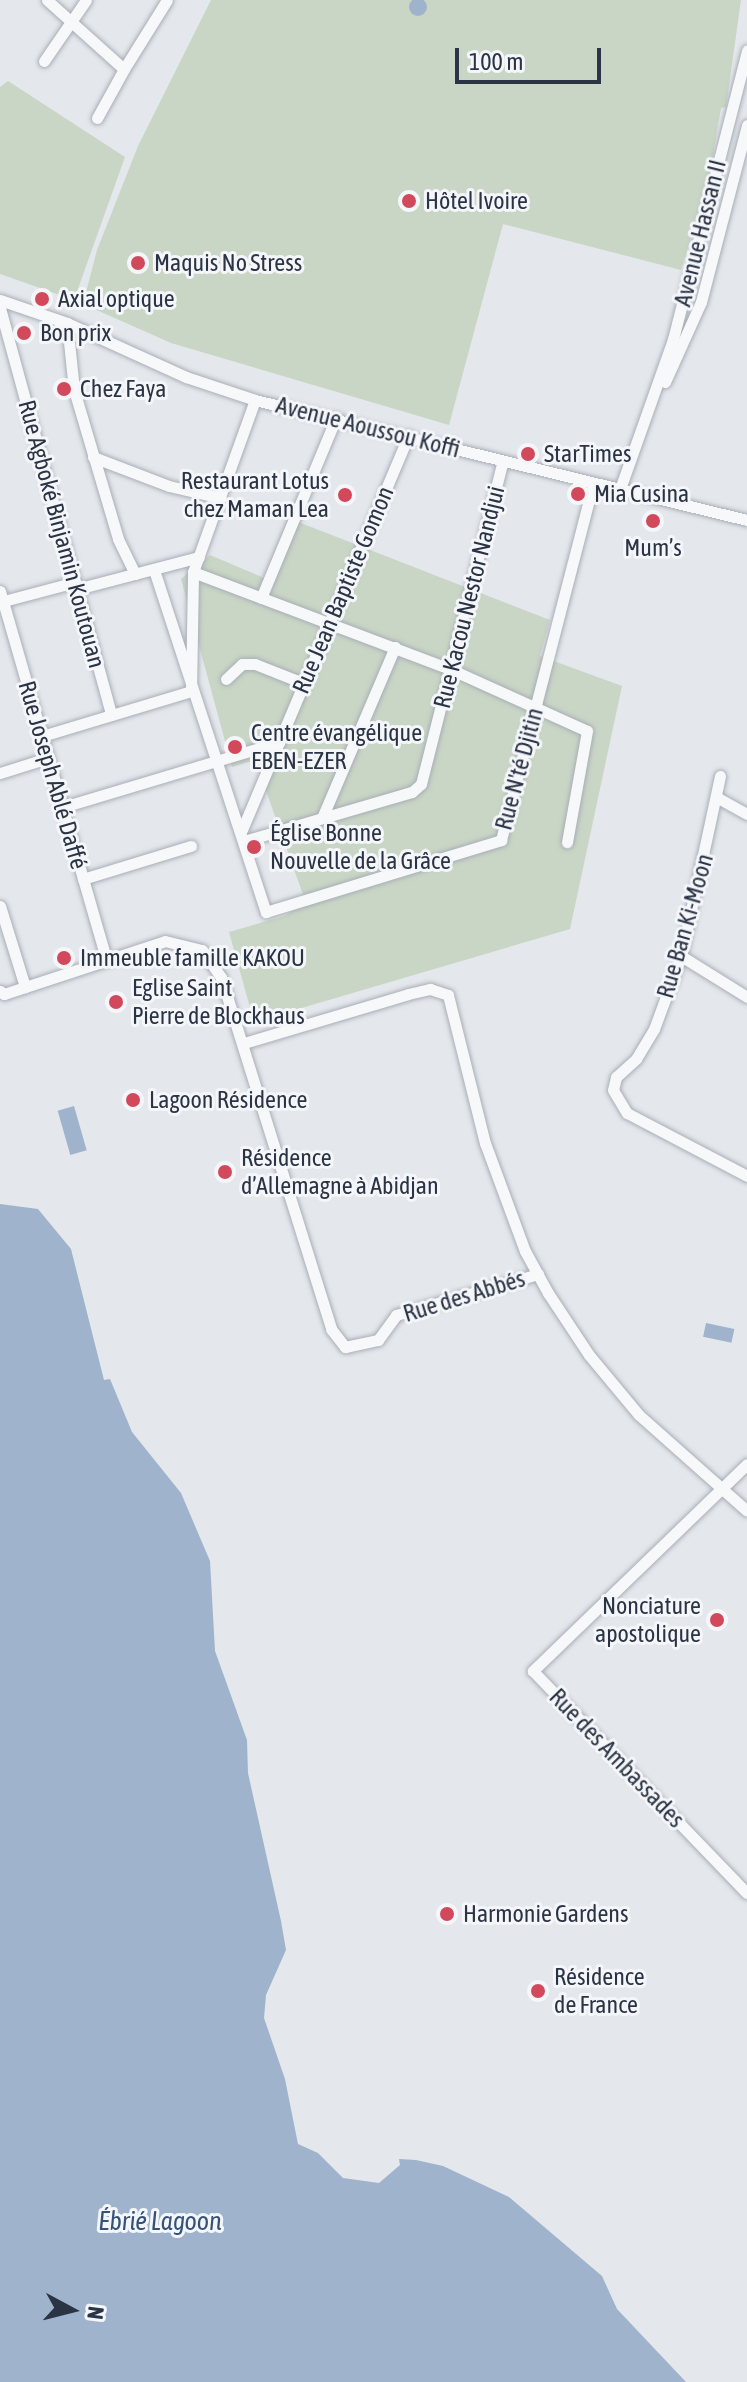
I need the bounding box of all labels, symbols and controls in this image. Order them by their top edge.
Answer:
scale bar [459,32,605,82]
text: 100 m [469,48,523,75]
street label: Avenue Hassan II [668,157,732,309]
place label: Hôtel Ivoire [425,187,528,215]
marker: Hôtel Ivoire [400,192,418,210]
place label: Maquis No Stress [154,249,302,277]
marker: Maquis No Stress [129,254,147,272]
place label: Axial optique [58,285,175,313]
marker: Axial optique [33,290,51,308]
place label: Bon prix [40,319,111,347]
marker: Bon prix [15,324,33,342]
place label: Chez Faya [80,375,166,403]
marker: Chez Faya [55,380,73,398]
street label: Avenue Aoussou Koffi [273,390,463,464]
street label: Rue Agboké Binjamin Koutouan [12,397,112,671]
place label: StarTimes [544,440,631,468]
marker: StarTimes [519,445,537,463]
place label: Restaurant Lotus chez Maman Lea [181,467,329,523]
place label: Mia Cusina [594,480,689,508]
street label: Rue Jean Baptiste Gomon [286,482,400,698]
street label: Rue Kacou Nestor Nandjui [427,483,511,711]
marker: Mia Cusina [569,485,587,503]
marker: Restaurant Lotus chez Maman Lea [336,486,354,504]
marker: Mum’s [644,512,662,530]
place label: Mum’s [624,534,682,562]
street label: Rue Joseph Ablé Daffé [12,678,94,872]
street label: Rue N'té Djitin [489,705,549,833]
place label: Centre évangélique EBEN-EZER [251,719,422,775]
marker: Centre évangélique EBEN-EZER [226,738,244,756]
place label: Église Bonne Nouvelle de la Grâce [270,819,451,875]
marker: Église Bonne Nouvelle de la Grâce [245,838,263,856]
street label: Rue Ban Ki-Moon [651,851,719,1001]
place label: Immeuble famille KAKOU [80,944,305,972]
marker: Immeuble famille KAKOU [55,949,73,967]
place label: Eglise Saint Pierre de Blockhaus [132,974,305,1030]
marker: Eglise Saint Pierre de Blockhaus [107,993,125,1011]
place label: Lagoon Résidence [149,1086,307,1114]
marker: Lagoon Résidence [124,1091,142,1109]
place label: Résidence d’Allemagne à Abidjan [241,1144,439,1200]
marker: Résidence d’Allemagne à Abidjan [216,1163,234,1181]
street label: Rue des Abbés [400,1264,528,1328]
place label: Nonciature apostolique [595,1592,701,1648]
marker: Nonciature apostolique [708,1611,726,1629]
street label: Rue des Ambassades [543,1682,691,1834]
place label: Harmonie Gardens [463,1900,628,1928]
marker: Harmonie Gardens [438,1905,456,1923]
place label: Résidence de France [554,1963,645,2019]
marker: Résidence de France [529,1982,547,2000]
water label: Ébrié Lagoon [98,2206,222,2238]
north arrow [32,2270,112,2350]
text: N [82,2305,110,2321]

